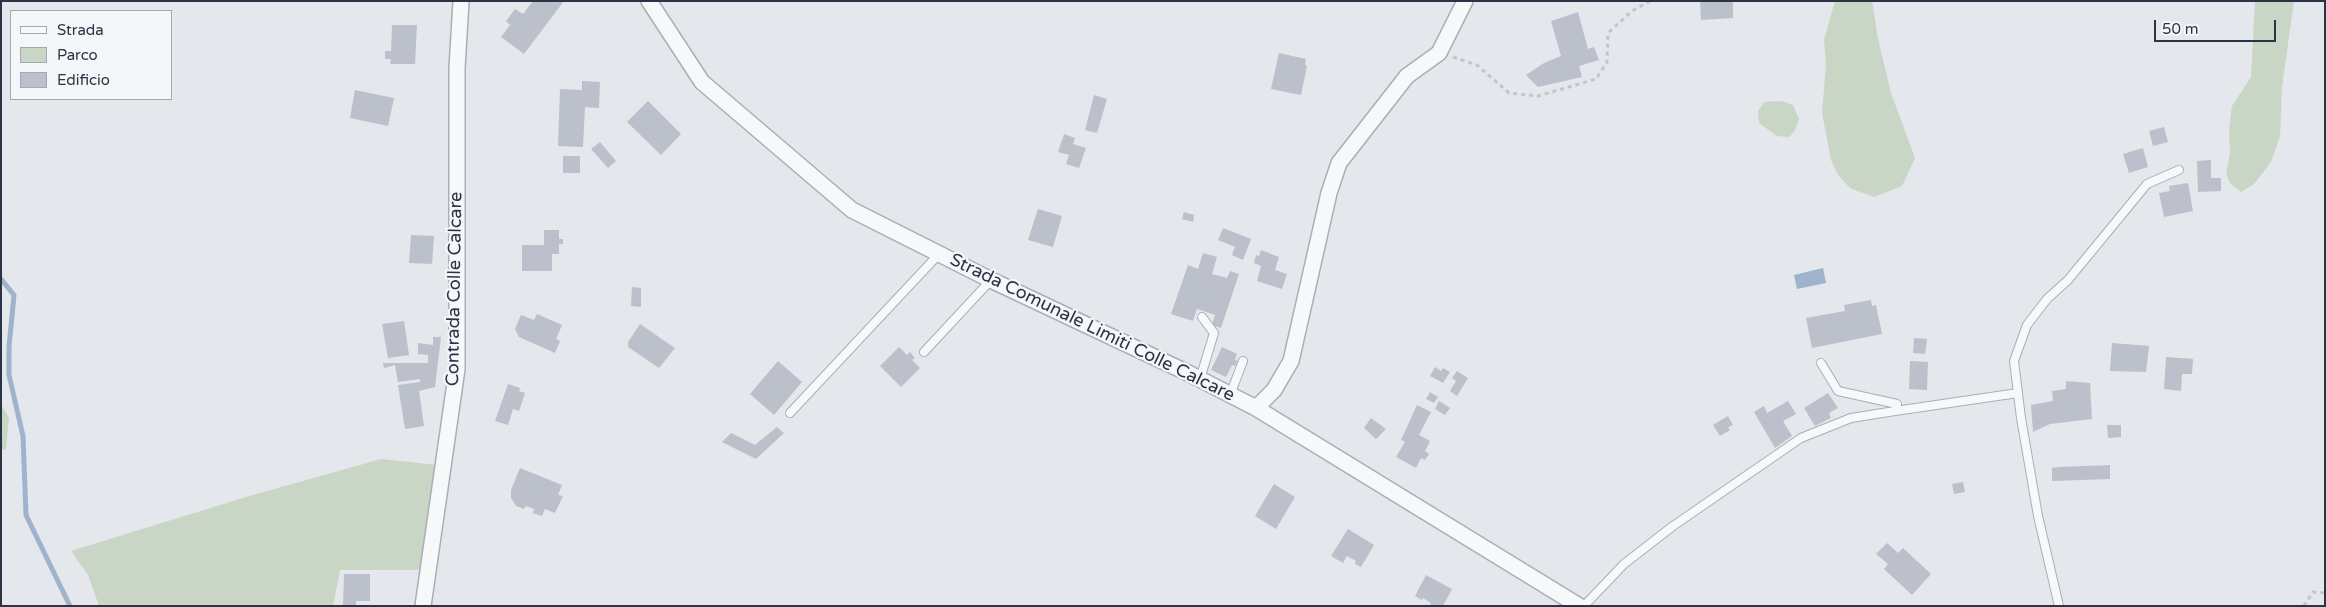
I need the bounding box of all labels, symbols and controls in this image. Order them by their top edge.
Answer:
legend [10,10,172,100]
scale bar [2156,10,2278,42]
text: 50 m [2162,20,2199,38]
text: Strada [57,21,104,39]
text: Parco [57,46,98,64]
text: Edificio [57,71,110,89]
street label: Contrada Colle Calcare [443,192,467,386]
street label: Strada Comunale Limiti Colle Calcare [946,249,1238,407]

